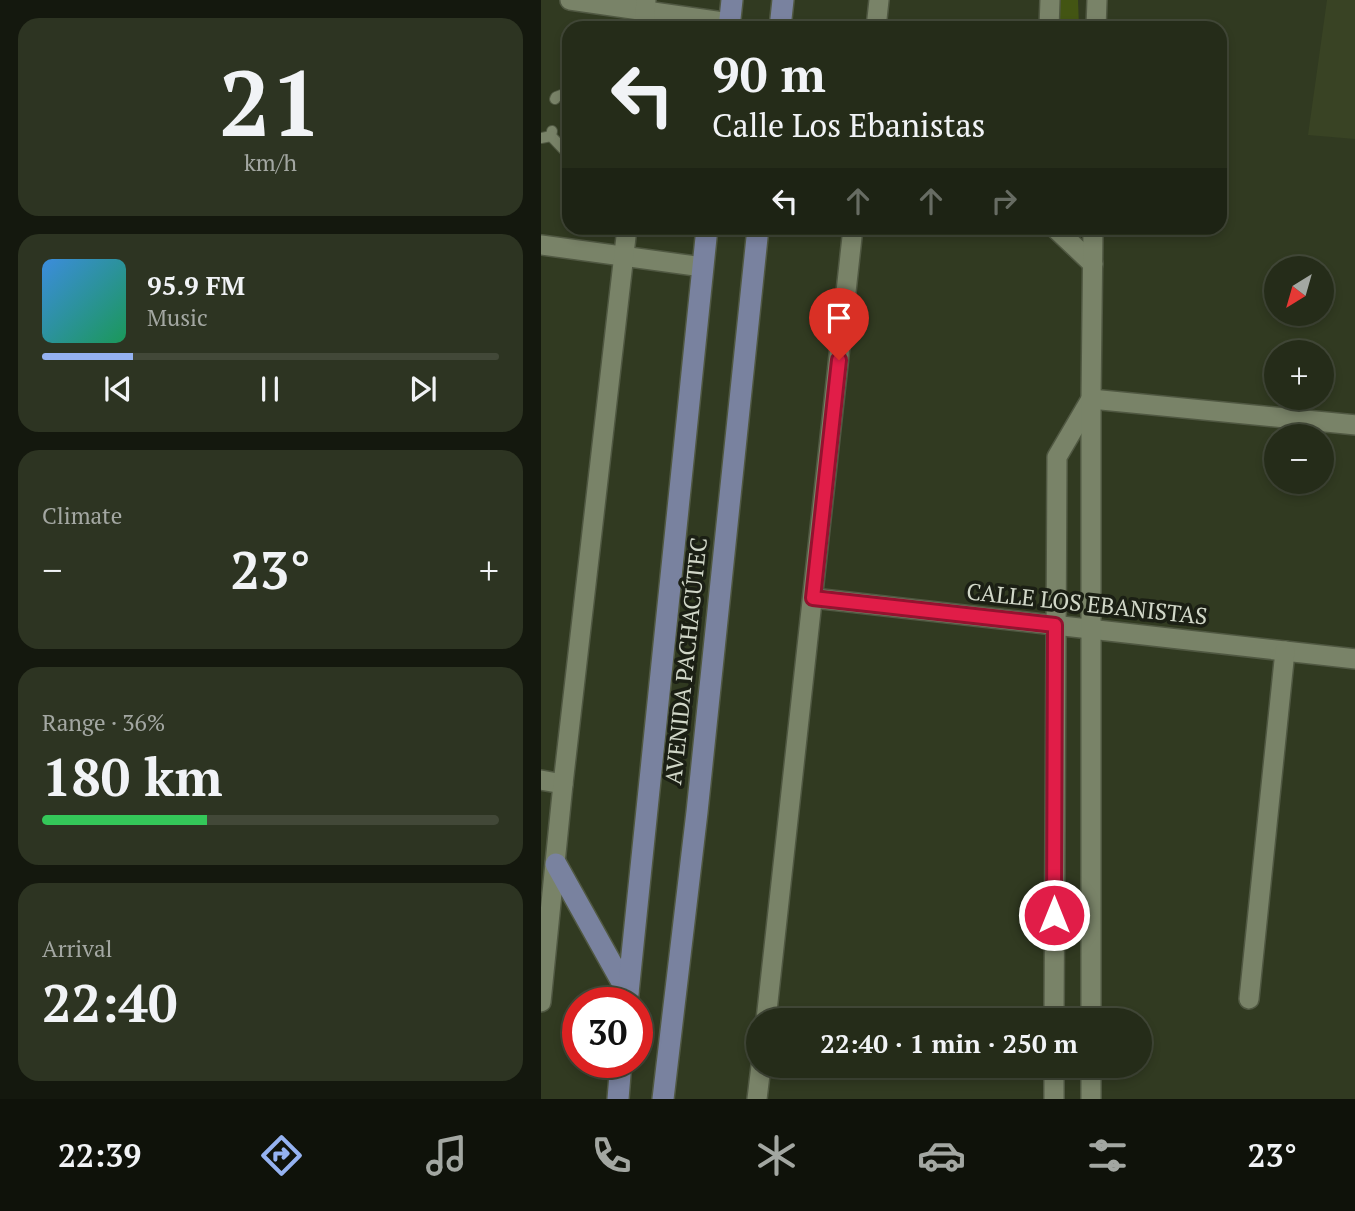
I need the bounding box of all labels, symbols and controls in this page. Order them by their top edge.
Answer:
text: 21 [219,41,322,162]
text: 90 m [712,41,826,106]
icon: left [597,49,688,140]
text: Calle Los Ebanistas [712,104,985,146]
text: km/h [244,147,297,178]
icon: left [766,182,804,220]
icon: ahead [839,182,877,220]
icon: ahead [912,182,950,220]
icon: right [985,182,1023,220]
north arrow [1264,256,1334,326]
map controls [1264,256,1334,494]
text: 95.9 FM [147,268,245,302]
pin [809,288,869,360]
icon: arrive [820,299,858,337]
text: Music [147,302,208,333]
button: + [1264,340,1334,410]
icon: previous [99,370,137,408]
icon: pause [251,370,289,408]
icon: next [404,370,442,408]
button: − [1264,424,1334,494]
text: Climate [42,500,122,531]
text: 23° [230,535,311,604]
street label: AVENIDA PACHACÚTEC [657,536,714,786]
text: − [42,545,62,595]
text: + [479,545,499,595]
street label: CALLE LOS EBANISTAS [965,575,1209,632]
text: Range · 36% [42,707,165,738]
text: 180 km [42,742,223,811]
position arrow [1017,878,1091,952]
text: Arrival [42,933,113,964]
text: 22:40 [42,968,177,1037]
speed limit sign: 30 [562,987,653,1078]
text: 22:40 · 1 min · 250 m [820,1026,1078,1060]
icon: directions [257,1131,306,1180]
icon: music [422,1131,471,1180]
icon: phone [587,1131,636,1180]
icon: climate [752,1131,801,1180]
icon: car [917,1131,966,1180]
icon: filters [1083,1131,1132,1180]
text: 22:39 [58,1134,141,1176]
text: 23° [1248,1134,1297,1176]

